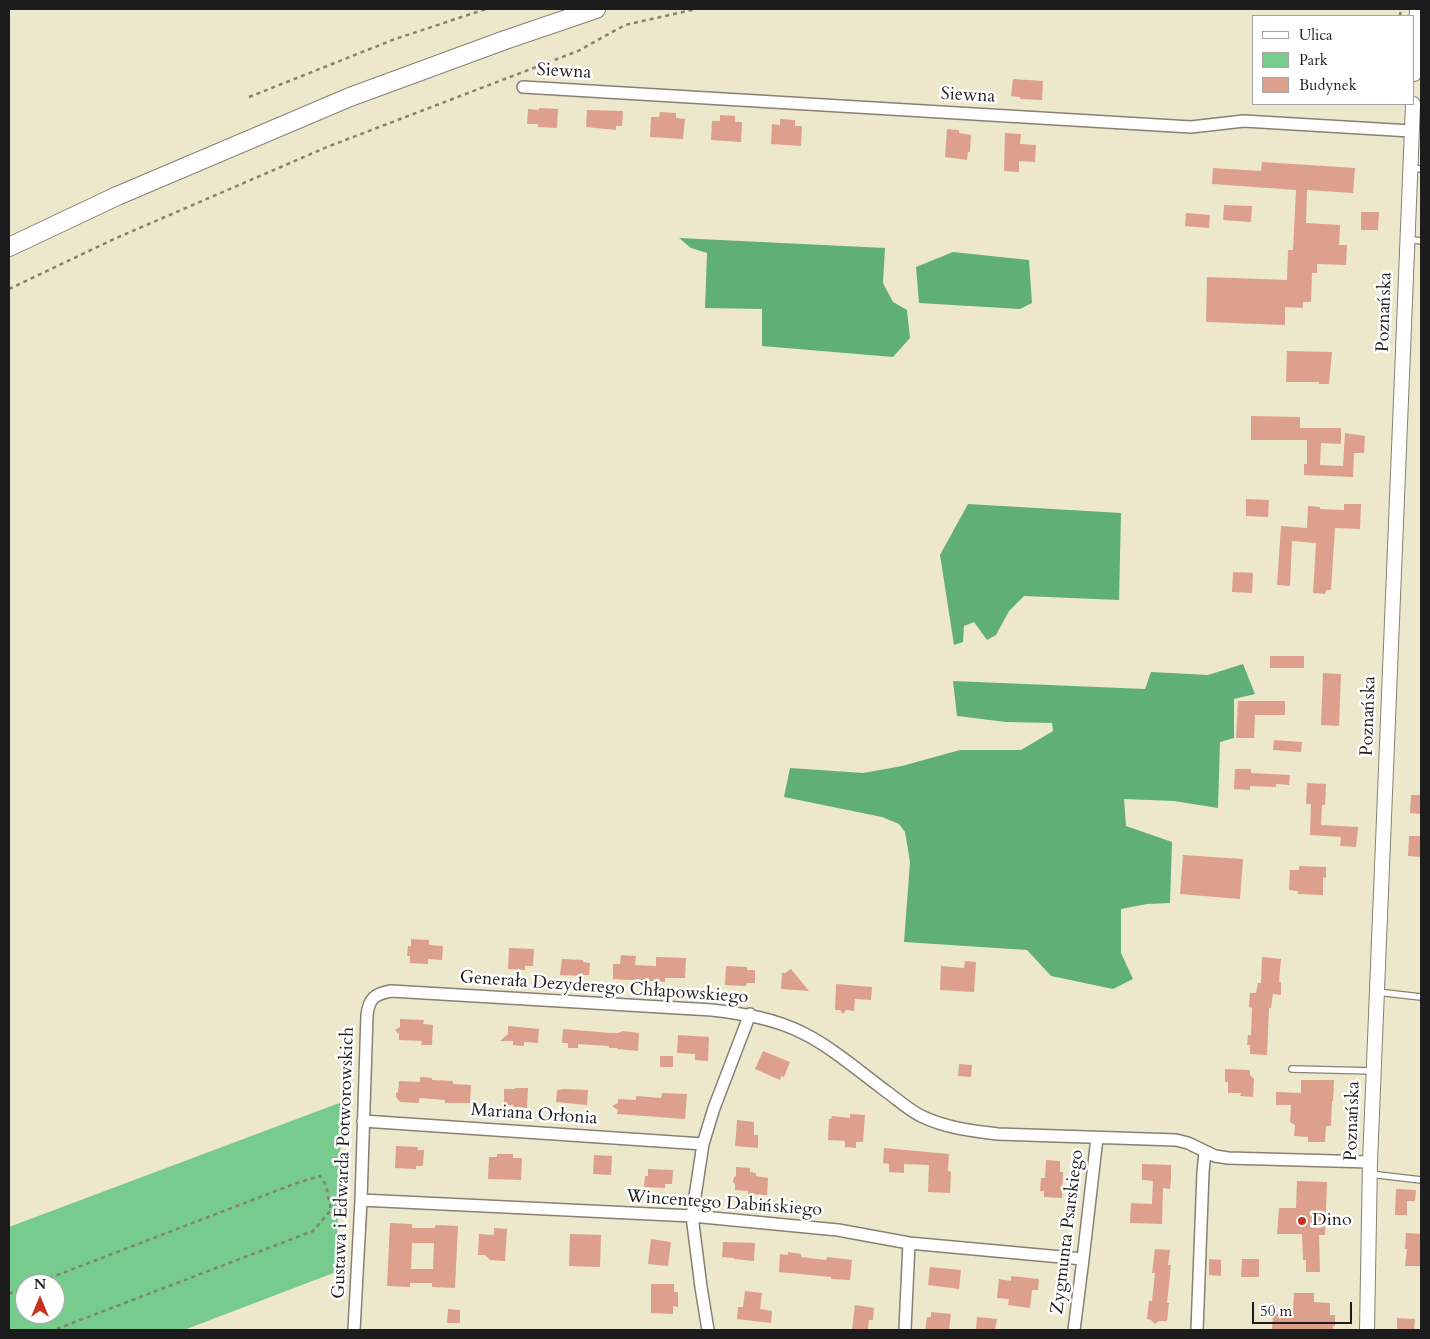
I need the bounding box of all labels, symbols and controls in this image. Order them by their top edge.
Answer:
legend [1252,15,1415,105]
text: Ulica [1299,25,1333,45]
text: Park [1299,50,1328,70]
street label: Siewna [536,60,592,84]
text: Budynek [1299,75,1357,95]
street label: Siewna [940,84,996,108]
street label: Poznańska [1373,272,1397,352]
street label: Poznańska [1357,676,1381,756]
street label: Generała Dezyderego Chłapowskiego [459,967,749,1009]
street label: Gustawa i Edwarda Potworowskich [328,1027,360,1299]
street label: Poznańska [1341,1081,1365,1161]
street label: Mariana Orłonia [470,1100,598,1130]
street label: Zygmunta Psarskiego [1047,1148,1089,1316]
street label: Wincentego Dabińskiego [625,1186,823,1222]
place label: Dino [1312,1210,1352,1232]
marker: Dino [1296,1215,1308,1227]
north arrow [15,1274,65,1324]
text: N [34,1275,46,1294]
scale bar [1255,1292,1355,1324]
text: 50 m [1260,1301,1292,1321]

